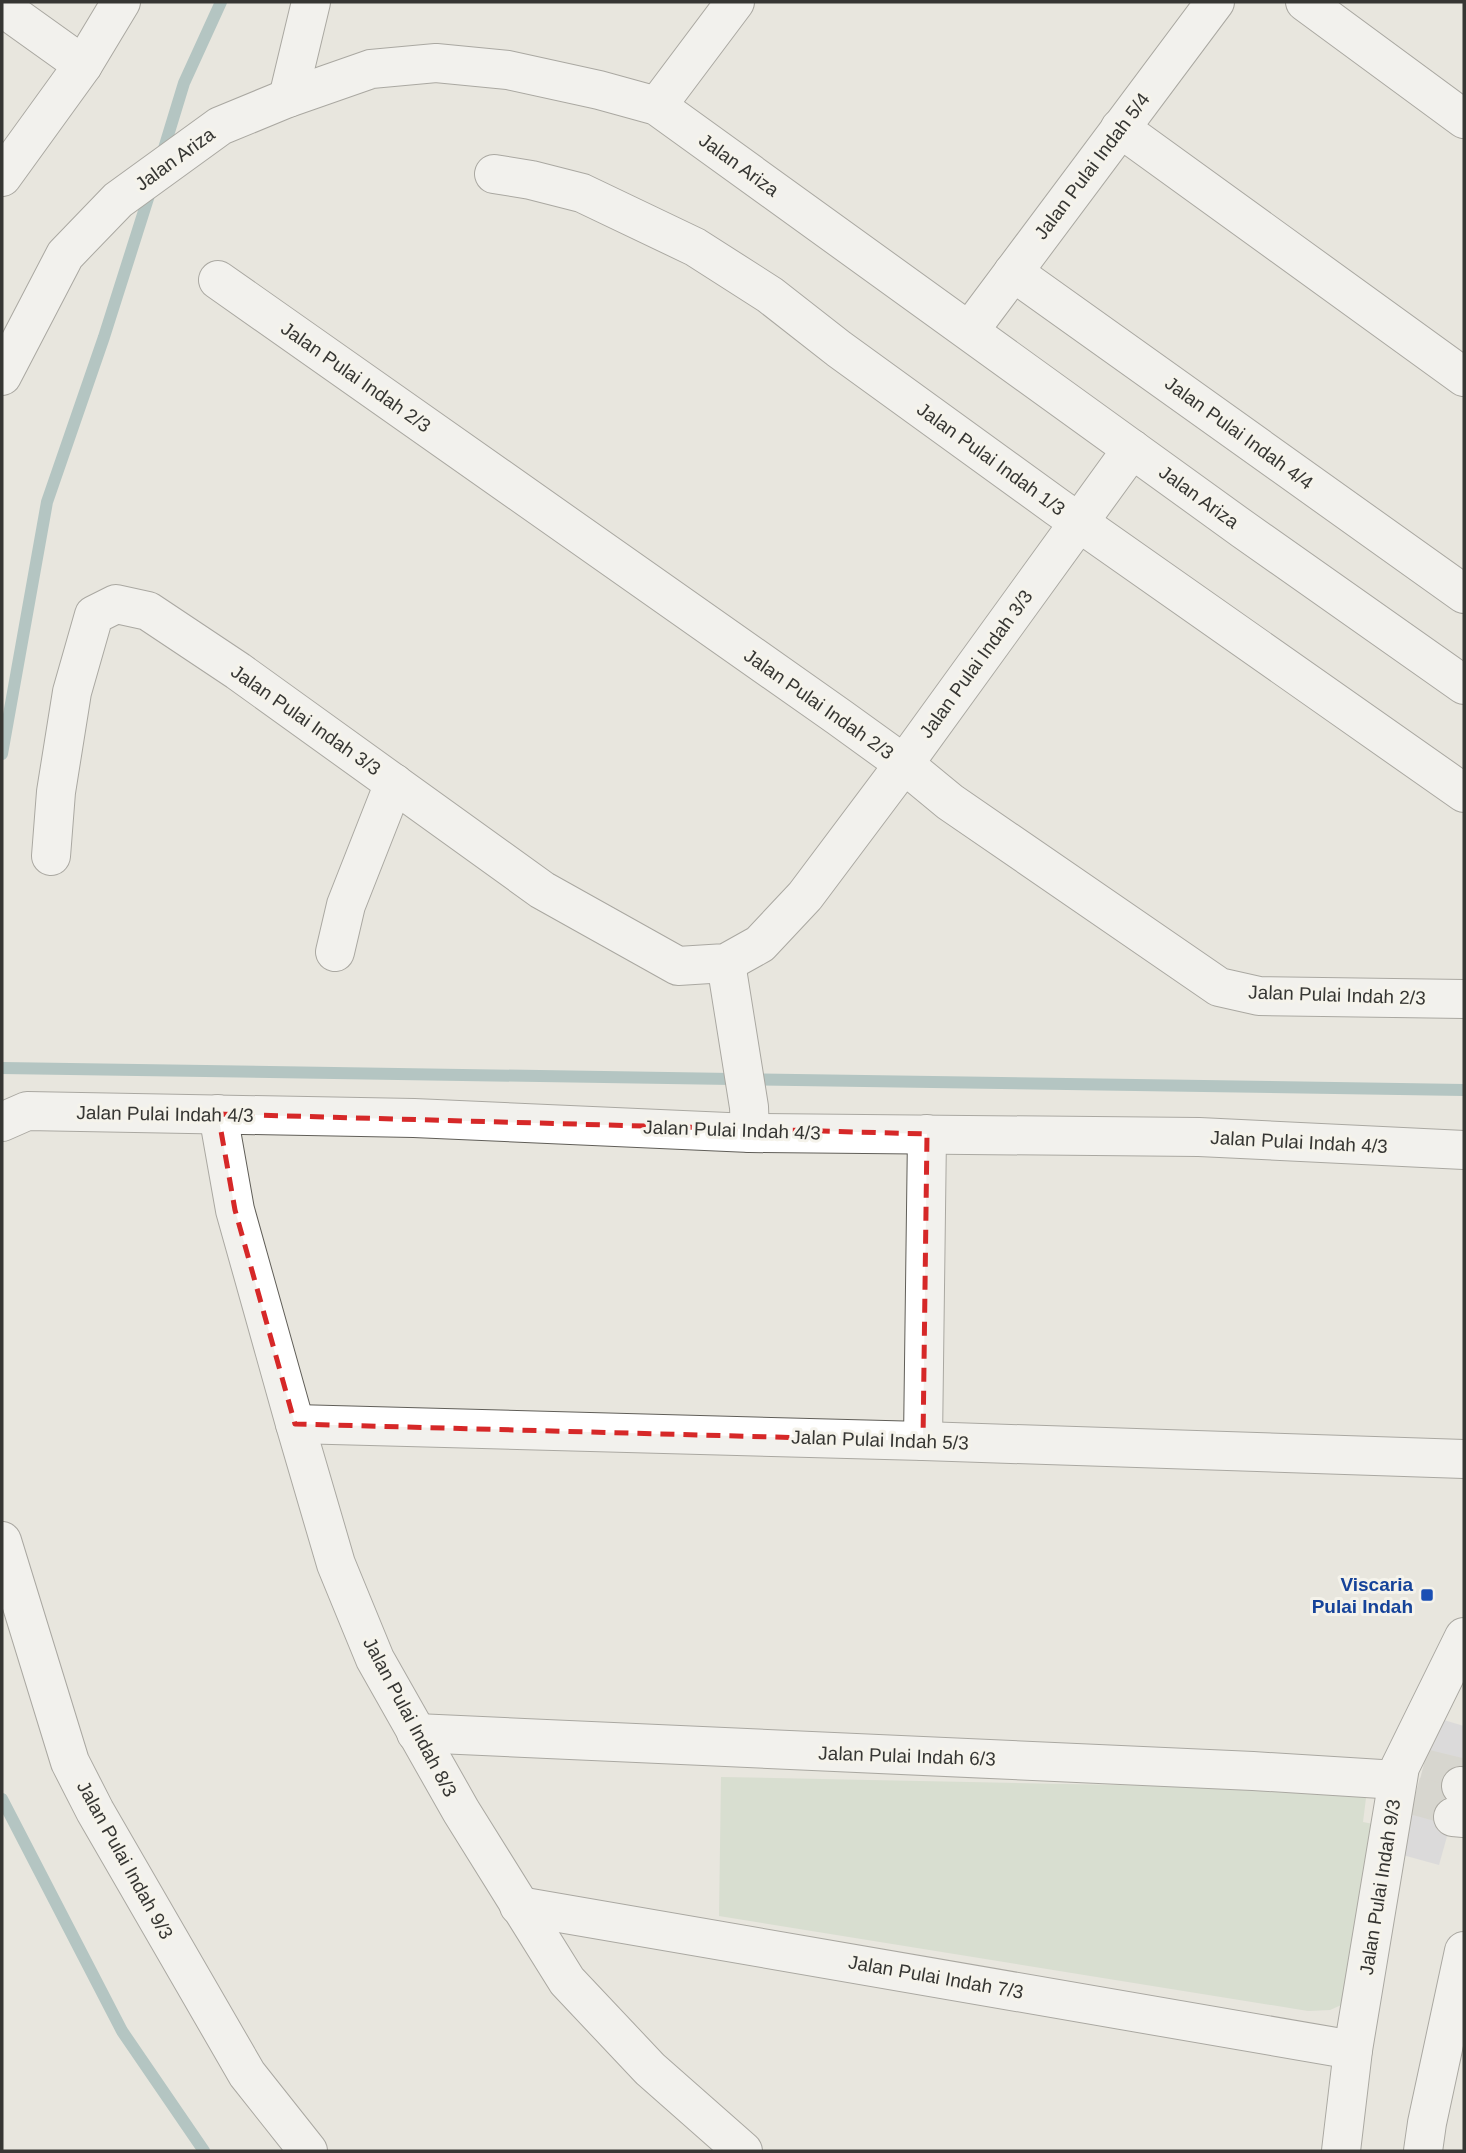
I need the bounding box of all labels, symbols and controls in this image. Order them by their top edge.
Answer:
street label: Jalan Pulai Indah 5/4 [1030,88,1154,243]
street label: Jalan Ariza [131,123,219,195]
street label: Jalan Ariza [695,129,783,201]
street label: Jalan Pulai Indah 2/3 [277,318,435,436]
street label: Jalan Pulai Indah 4/4 [1161,372,1317,494]
street label: Jalan Pulai Indah 1/3 [913,398,1069,520]
street label: Jalan Ariza [1155,461,1243,533]
street label: Jalan Pulai Indah 3/3 [915,586,1037,742]
street label: Jalan Pulai Indah 2/3 [740,645,898,763]
street label: Jalan Pulai Indah 3/3 [227,661,385,779]
street label: Jalan Pulai Indah 2/3 [1248,981,1426,1009]
street label: Jalan Pulai Indah 4/3 [76,1102,254,1126]
street label: Jalan Pulai Indah 4/3 [643,1116,821,1144]
street label: Jalan Pulai Indah 4/3 [1210,1127,1388,1157]
street label: Jalan Pulai Indah 5/3 [791,1426,969,1454]
place label: Viscaria Pulai Indah [1312,1574,1413,1617]
marker: Viscaria Pulai Indah [1419,1587,1435,1603]
street label: Jalan Pulai Indah 8/3 [359,1634,461,1800]
street label: Jalan Pulai Indah 6/3 [818,1742,996,1770]
street label: Jalan Pulai Indah 9/3 [73,1777,177,1943]
street label: Jalan Pulai Indah 9/3 [1356,1798,1404,1976]
street label: Jalan Pulai Indah 7/3 [847,1951,1025,2003]

